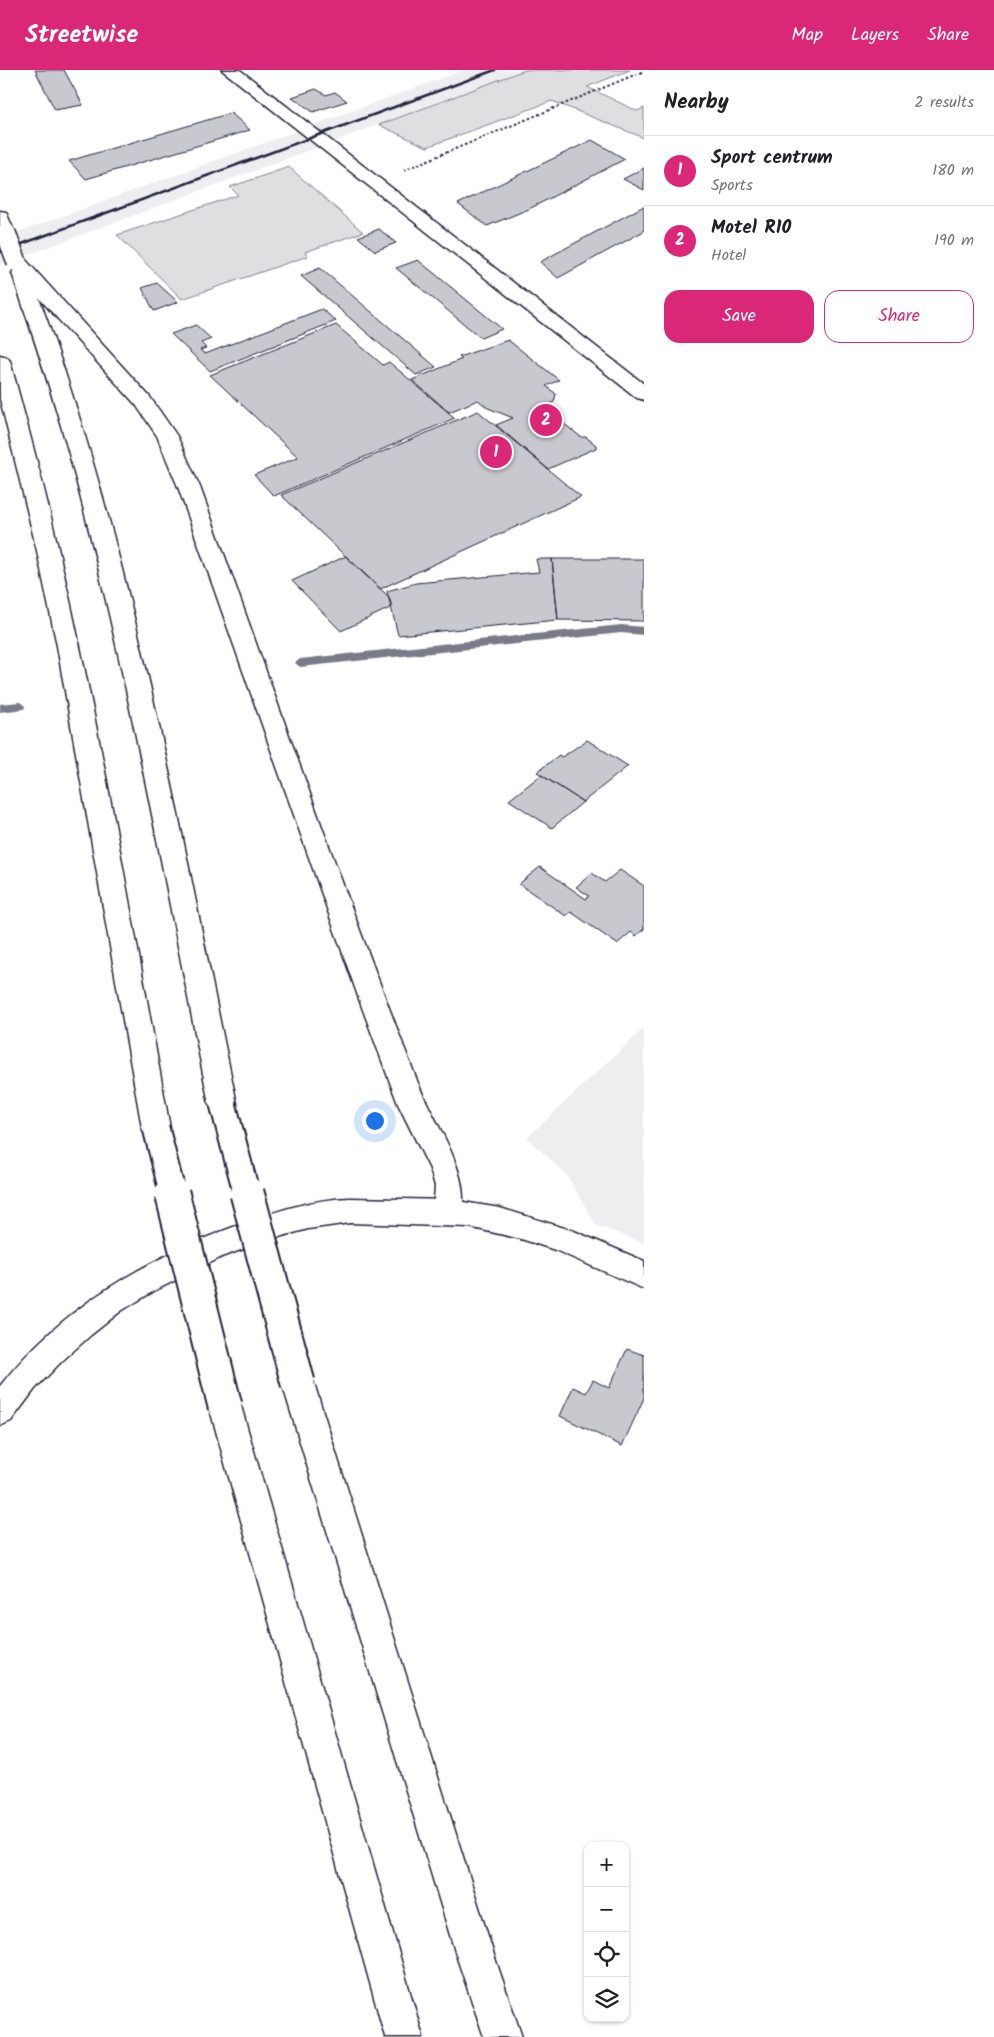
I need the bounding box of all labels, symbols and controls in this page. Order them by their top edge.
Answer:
text: Streetwise [25,16,138,55]
text: Map [792,21,823,50]
text: Layers [851,21,899,50]
text: Share [927,21,969,50]
text: Nearby [664,86,729,119]
text: 2 results [914,90,974,115]
text: Sport centrum [711,143,832,173]
text: 1 [678,158,682,183]
text: 180 m [932,158,974,183]
text: Sports [711,173,753,198]
text: Motel R10 [711,213,791,243]
text: 2 [675,228,685,253]
text: 190 m [934,228,974,253]
text: Hotel [711,243,746,268]
button: Save [664,290,814,343]
button: Share [824,290,974,343]
pin: 2 [530,401,562,439]
pin: 1 [480,433,512,471]
your location [362,1108,388,1134]
map controls [584,1842,629,2022]
button: + [584,1842,629,1887]
button: − [584,1887,629,1932]
button: locate [584,1932,629,1977]
button: layers [584,1977,629,2022]

